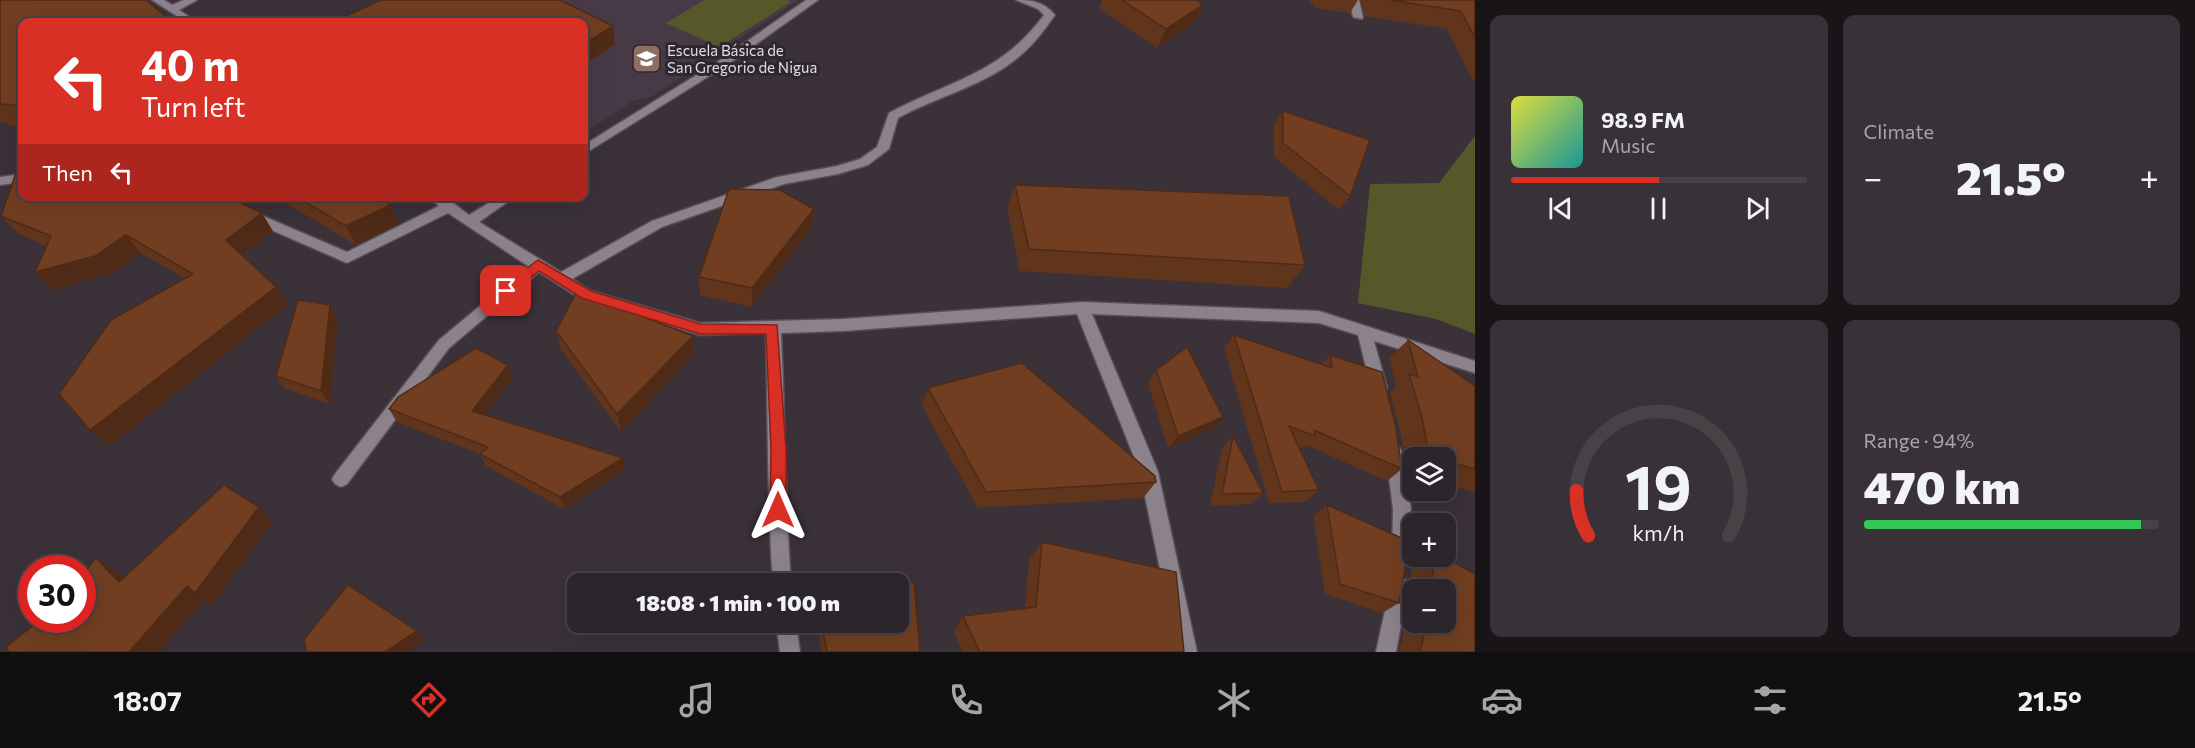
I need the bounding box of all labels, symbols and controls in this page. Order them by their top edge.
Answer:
text: 40 m [141,38,239,90]
place label: Escuela Básica de San Gregorio de Nigua [667,41,817,76]
icon: left [42,42,120,120]
school or university icon: Escuela Básica de San Gregorio de Nigua [630,43,662,75]
text: Turn left [141,90,245,123]
text: 98.9 FM [1601,106,1685,133]
text: Climate [1864,119,1934,143]
text: Music [1601,133,1655,157]
text: 21.5° [1956,149,2066,204]
icon: left [105,156,138,189]
text: − [1864,156,1882,197]
text: + [2140,156,2159,197]
text: Then [42,159,93,186]
icon: previous [1544,192,1577,225]
icon: pause [1642,192,1675,225]
icon: next [1741,192,1774,225]
pin [480,265,531,316]
icon: arrive [489,274,522,307]
text: Range · 94% [1864,428,1974,452]
map controls [1402,447,1456,633]
button: layers [1402,447,1456,501]
text: 19 [1625,447,1692,523]
text: 470 km [1864,458,2020,513]
position arrow [746,478,810,542]
button: + [1402,513,1456,567]
text: km/h [1633,519,1685,545]
speed limit sign: 30 [18,555,96,633]
button: − [1402,579,1456,633]
text: 18:08 · 1 min · 100 m [636,589,840,616]
icon: directions [408,679,450,721]
icon: music [676,679,718,721]
icon: phone [945,679,987,721]
icon: climate [1213,679,1255,721]
icon: car [1481,679,1523,721]
icon: filters [1749,679,1791,721]
text: 18:07 [113,684,182,717]
text: 21.5° [2018,684,2082,717]

